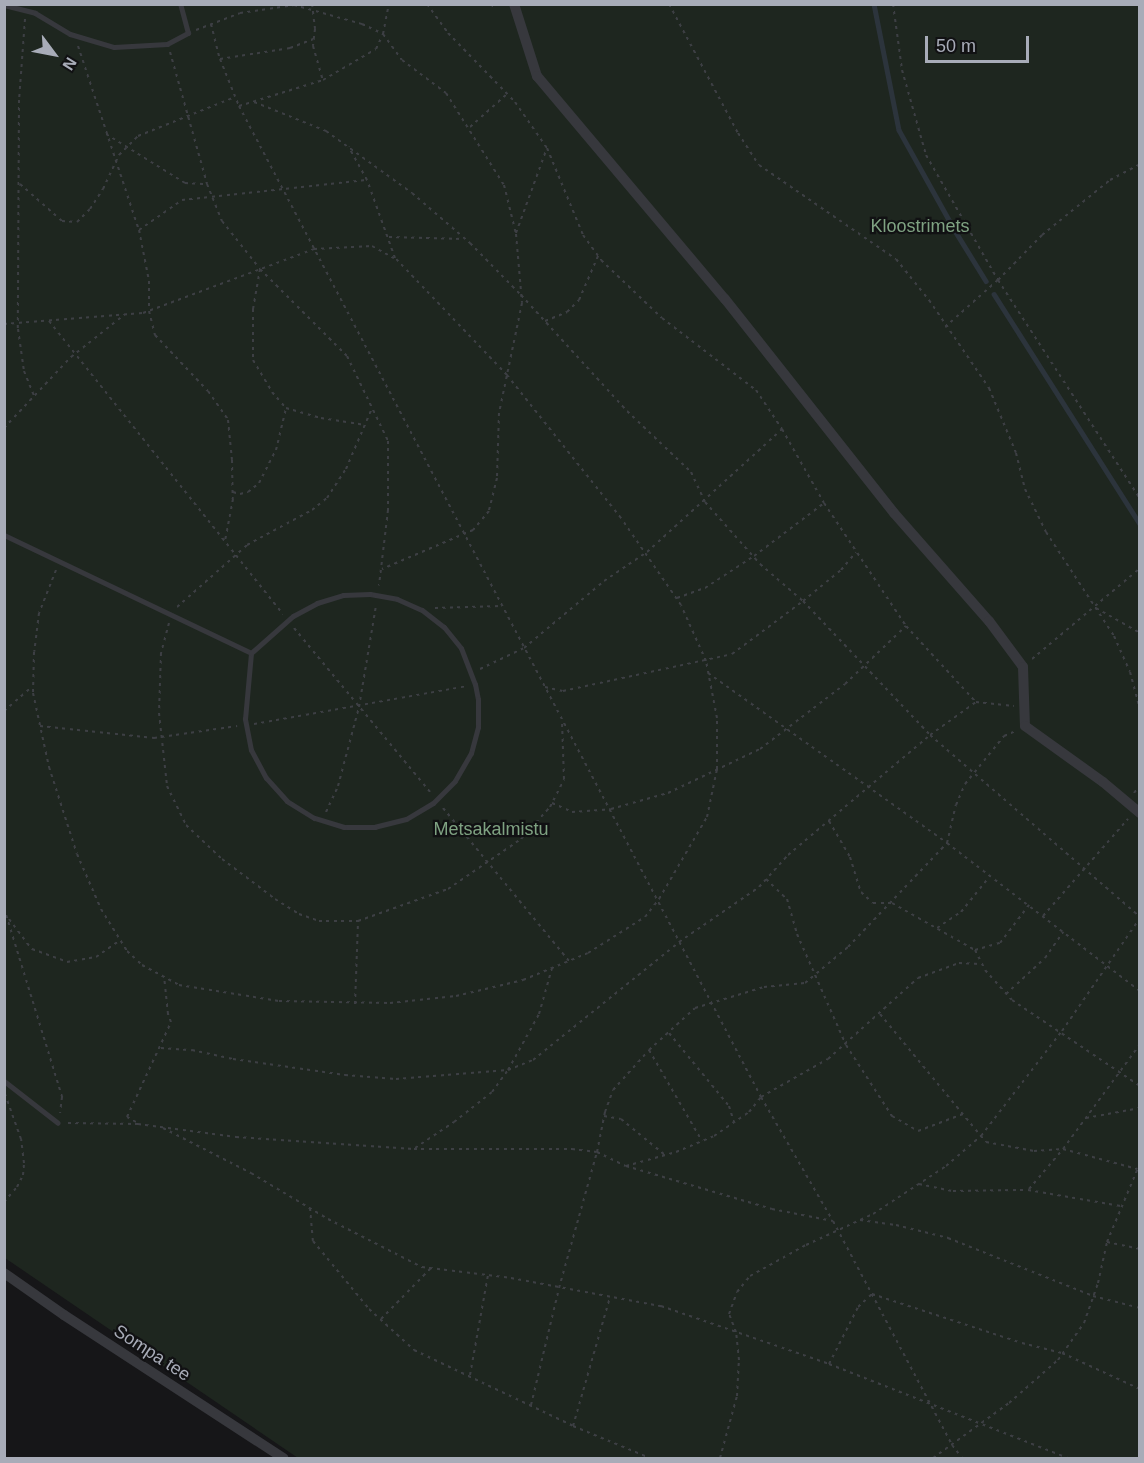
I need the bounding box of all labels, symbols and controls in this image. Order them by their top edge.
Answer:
north arrow [24,24,84,84]
scale bar [928,24,1032,62]
text: 50 m [936,36,976,56]
text: N [59,54,80,73]
park label: Kloostrimets [870,215,970,237]
park label: Metsakalmistu [433,818,549,840]
street label: Sompa tee [110,1320,194,1386]

